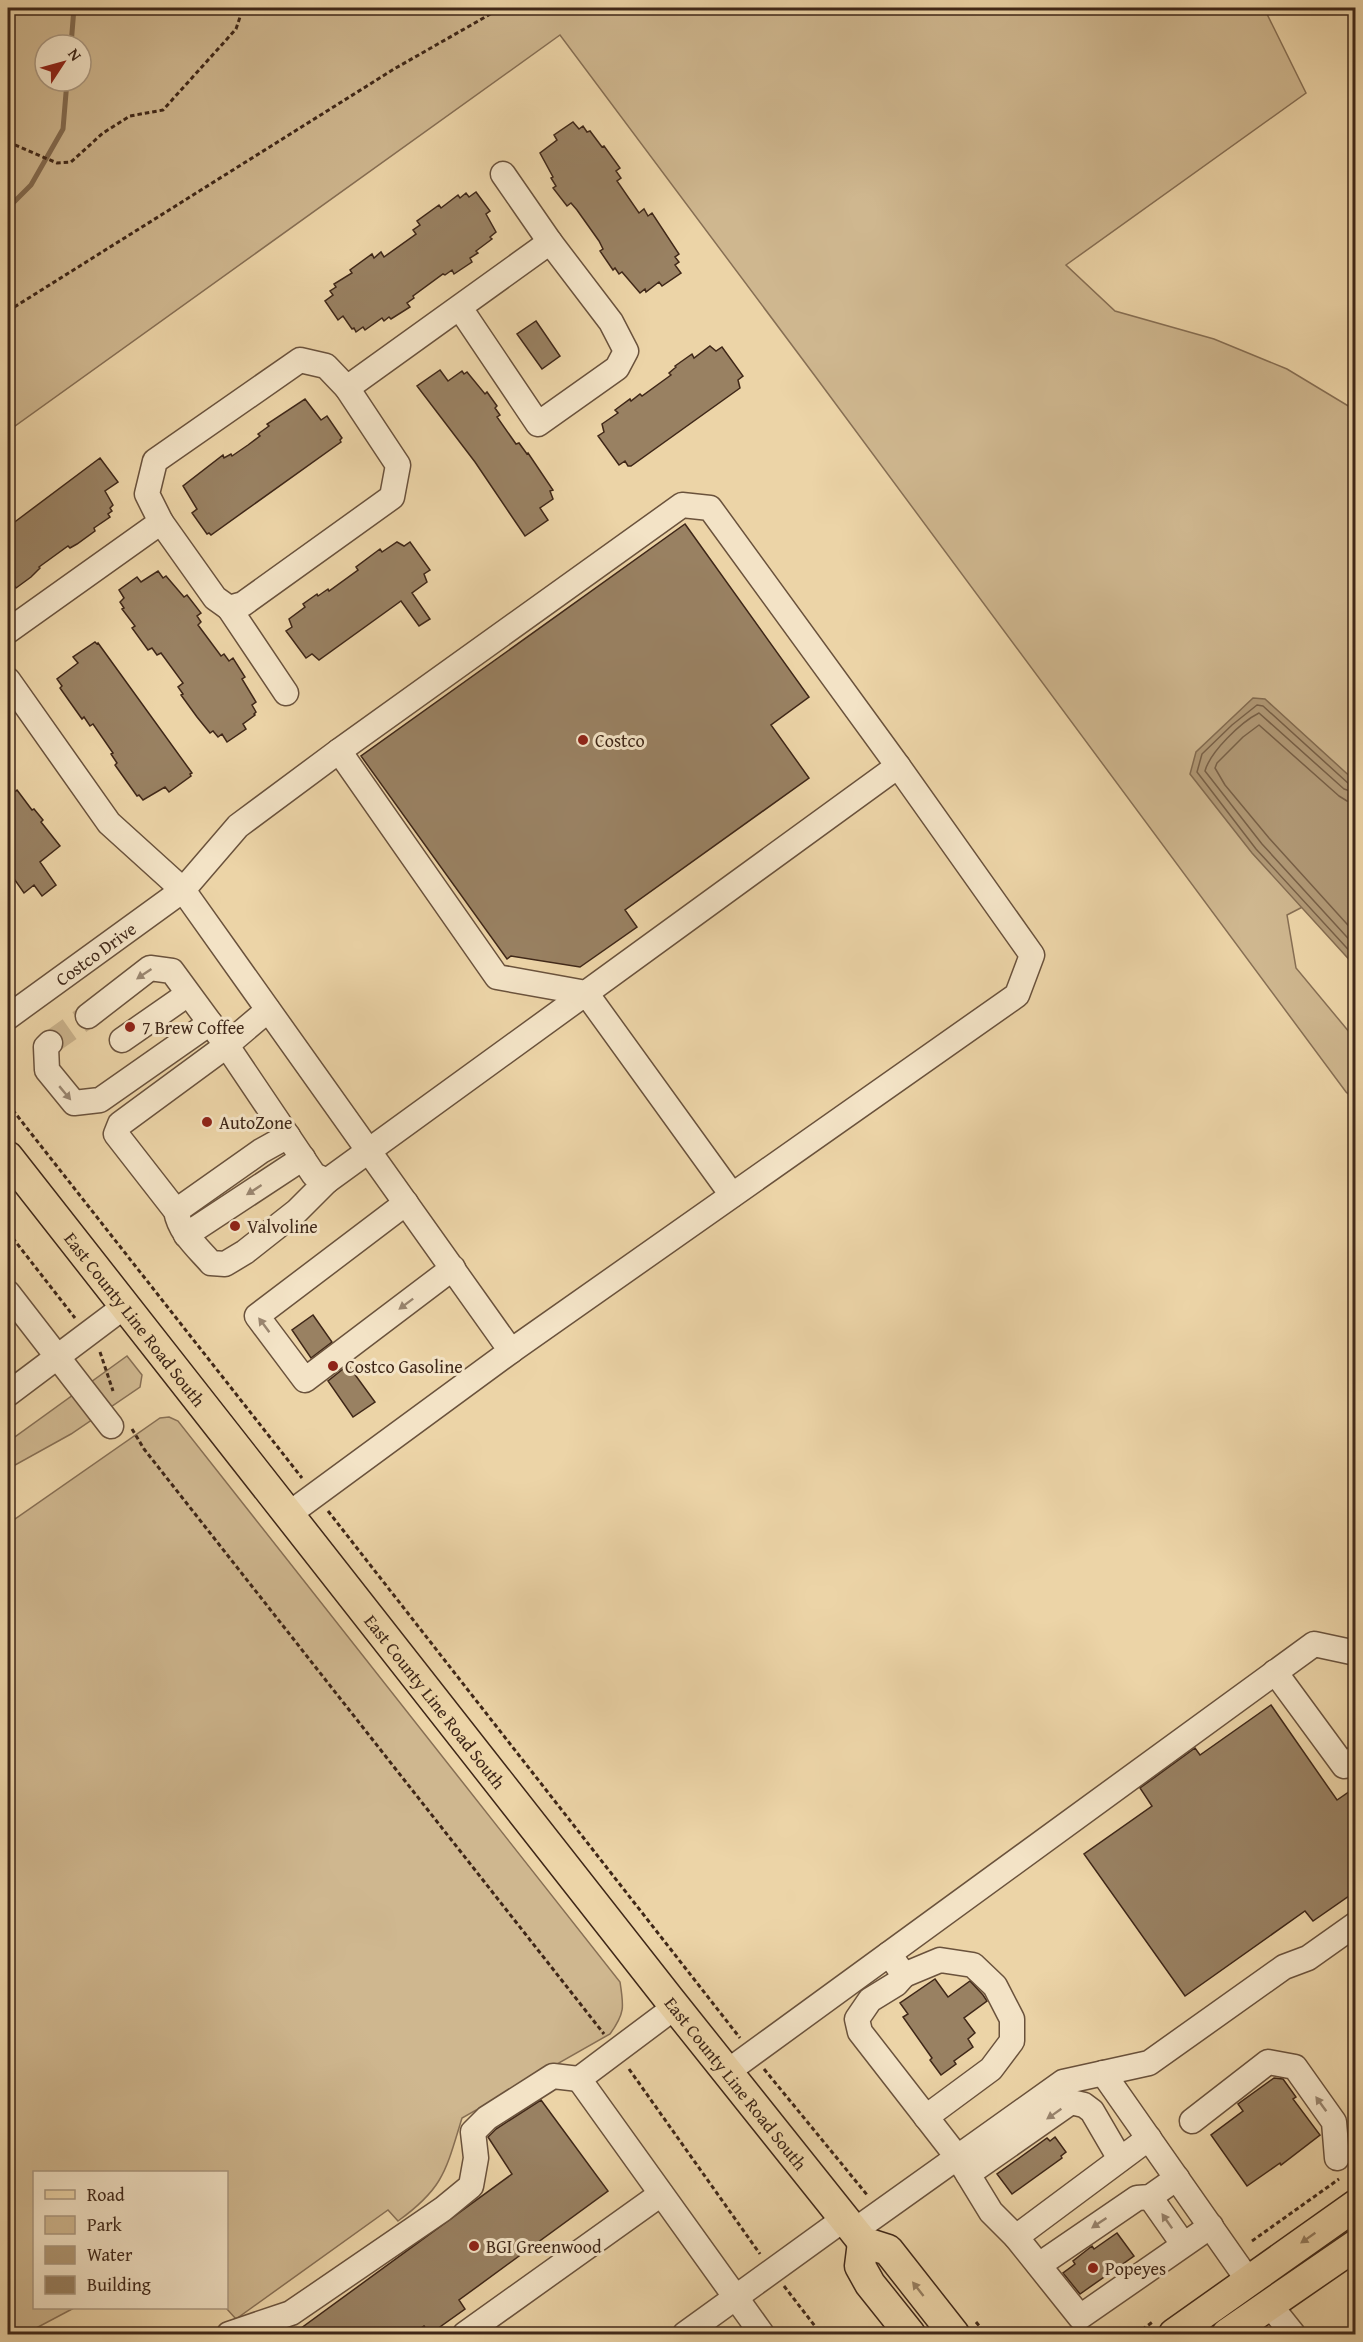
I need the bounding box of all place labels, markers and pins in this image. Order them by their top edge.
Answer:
place label: Costco [595,727,645,754]
marker: Costco [576,733,590,747]
place label: 7 Brew Coffee [142,1014,245,1041]
marker: 7 Brew Coffee [123,1020,137,1034]
place label: AutoZone [219,1109,292,1136]
marker: AutoZone [200,1115,214,1129]
place label: Valvoline [247,1213,318,1240]
marker: Valvoline [228,1219,242,1233]
place label: Costco Gasoline [345,1353,463,1380]
marker: Costco Gasoline [326,1359,340,1373]
place label: BGI Greenwood [486,2233,602,2260]
marker: BGI Greenwood [467,2239,481,2253]
place label: Popeyes [1105,2255,1166,2282]
marker: Popeyes [1086,2261,1100,2275]

